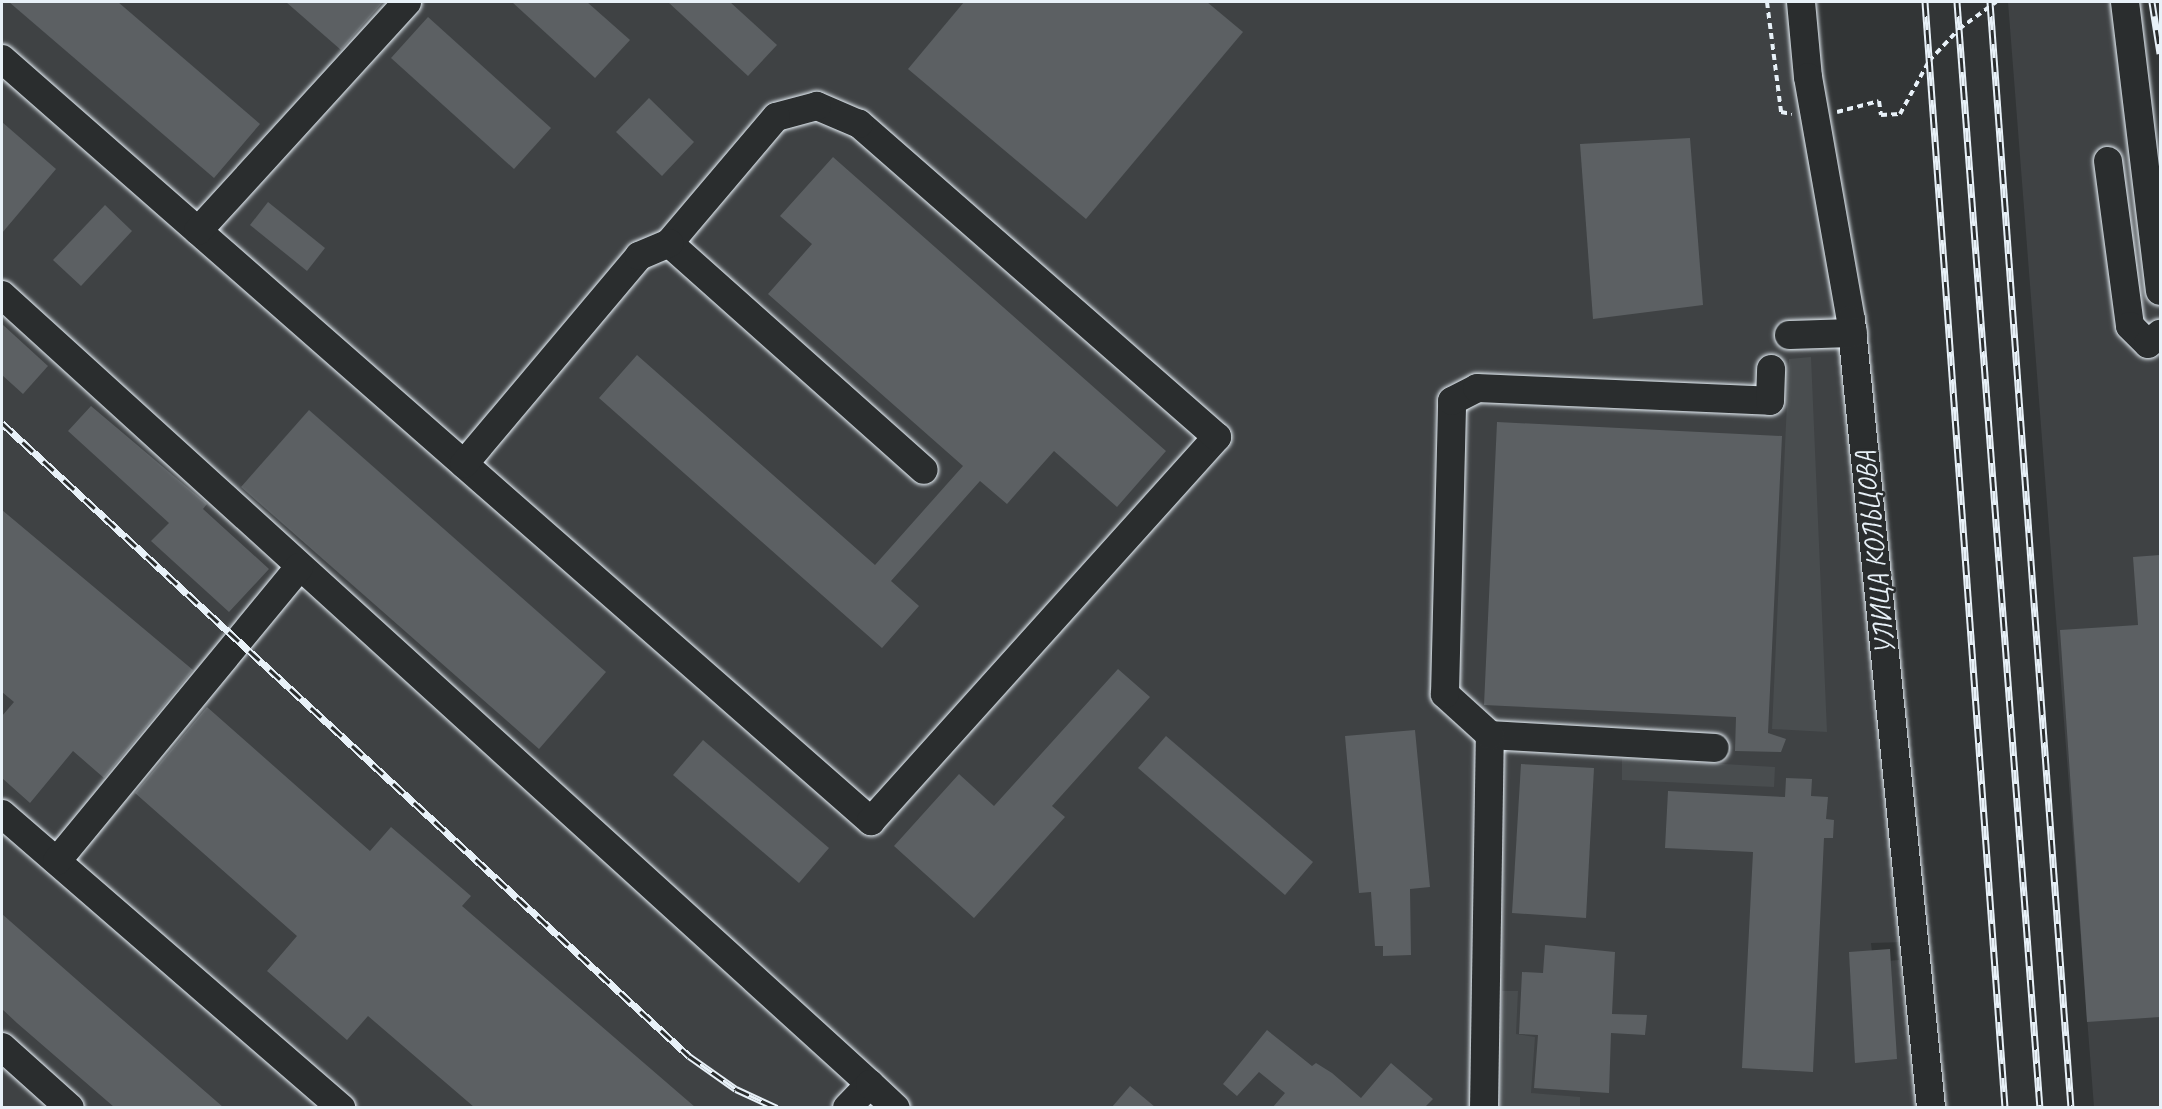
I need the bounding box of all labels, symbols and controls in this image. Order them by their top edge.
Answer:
street label: УЛИЦА КОЛЬЦОВА [1848,450,1902,656]

